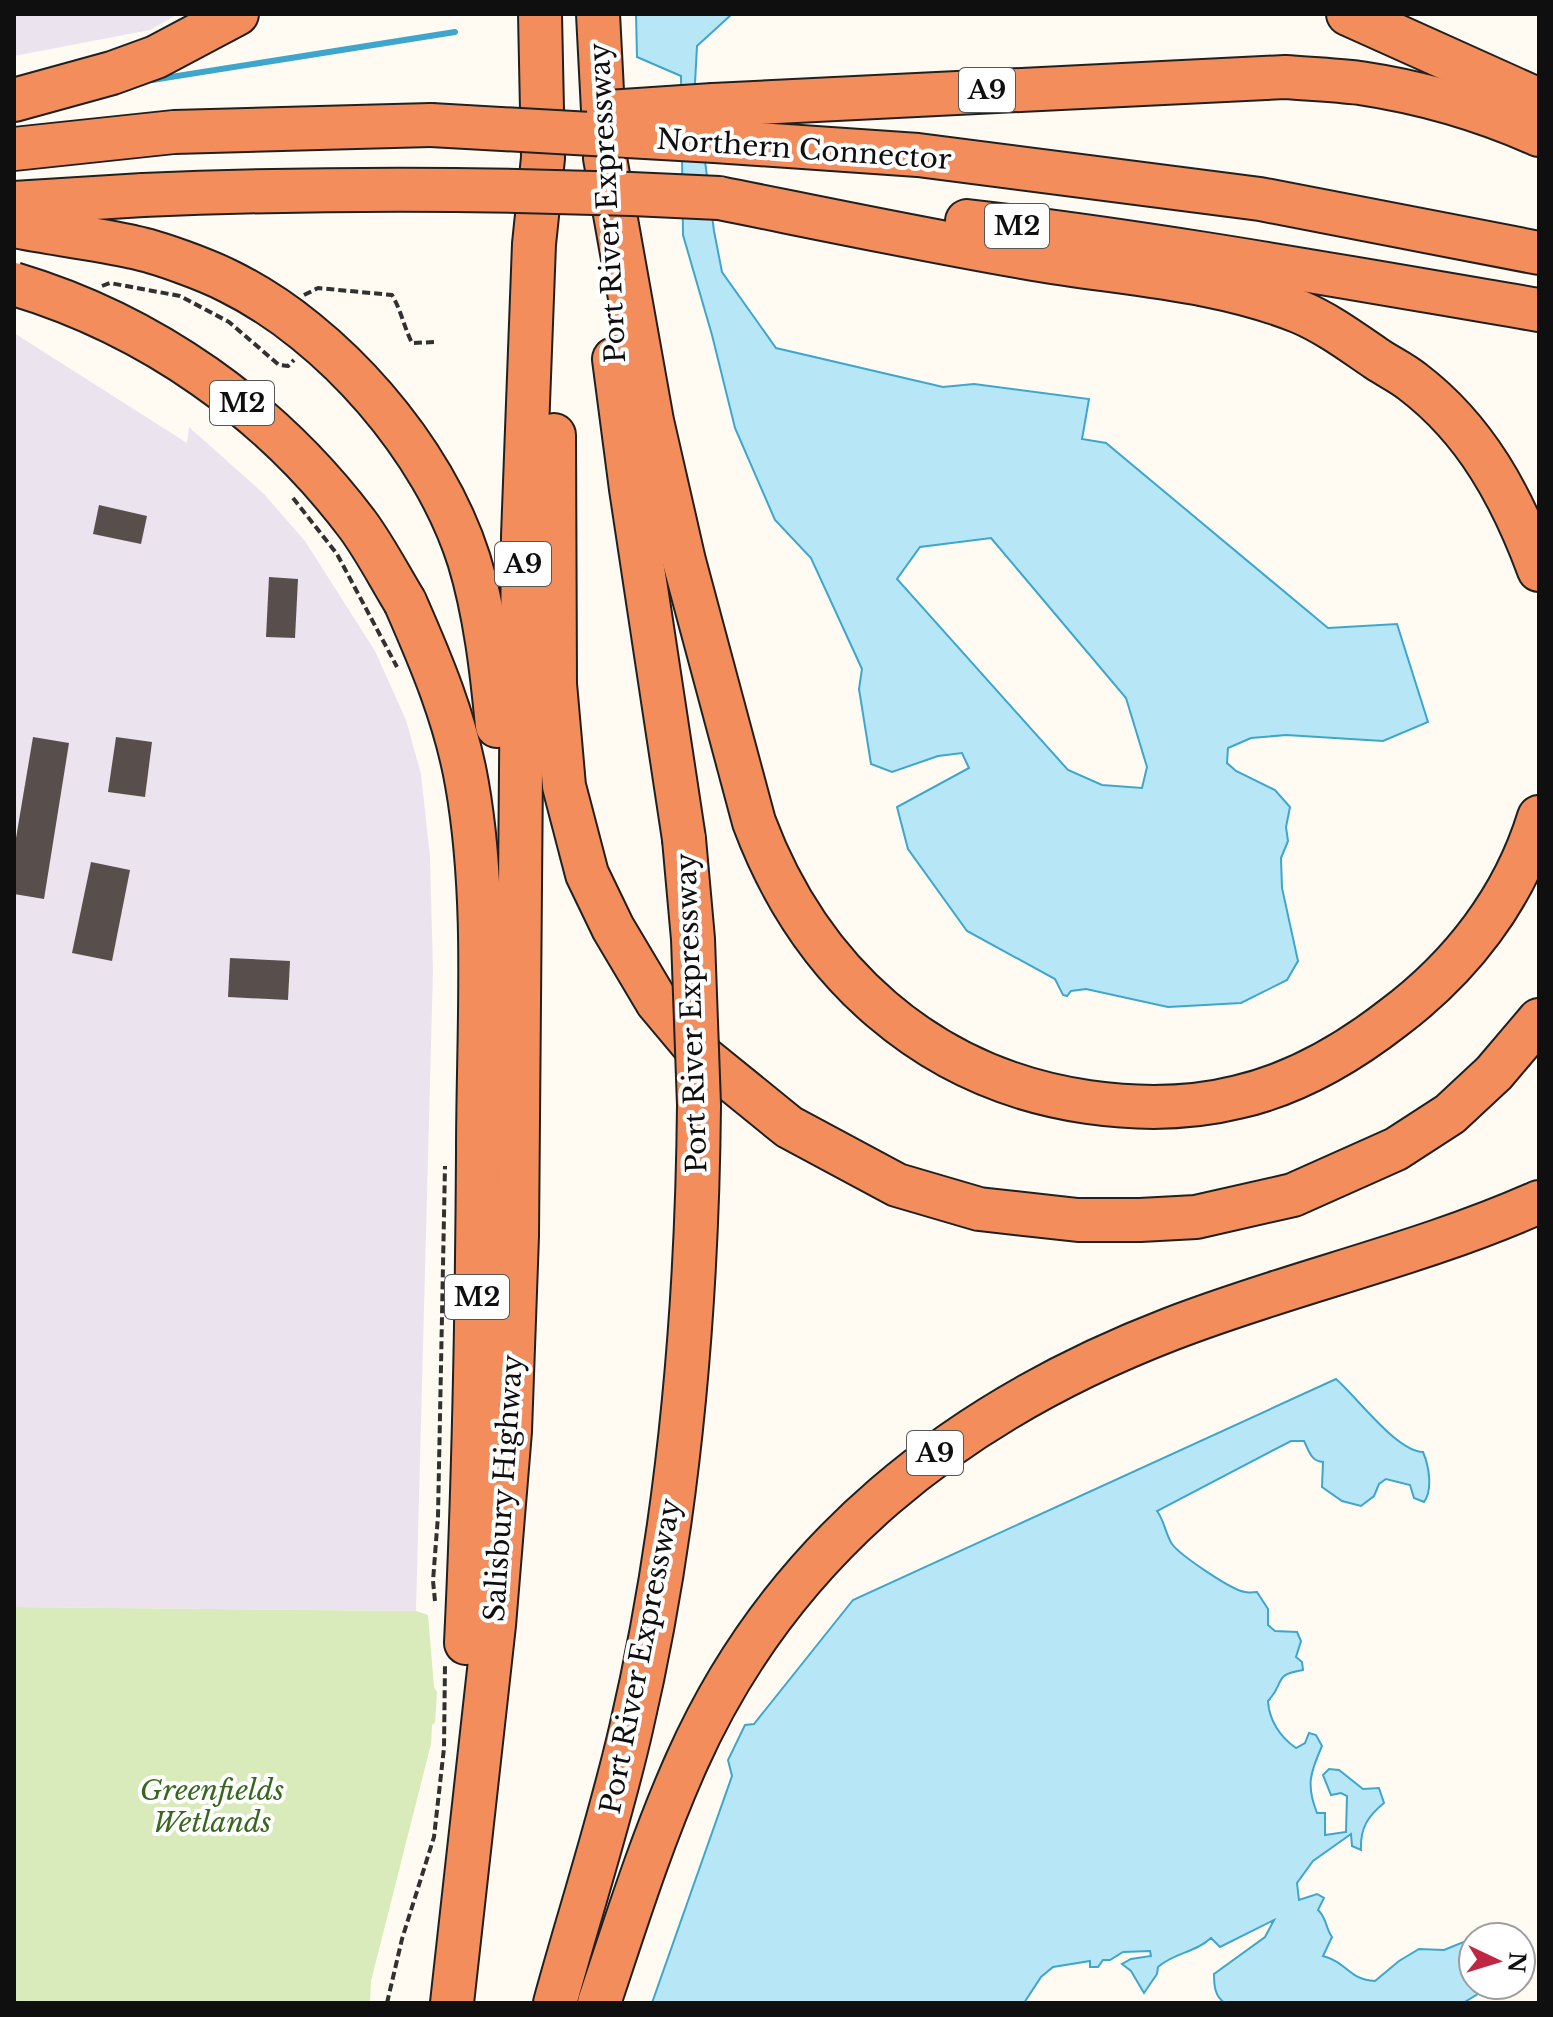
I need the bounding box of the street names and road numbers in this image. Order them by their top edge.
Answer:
street label: Port River Expressway [582,42,633,364]
road number: A9 [959,68,1015,112]
street label: Northern Connector [655,122,953,177]
road number: M2 [985,204,1049,248]
road number: M2 [210,381,274,425]
road number: A9 [495,542,551,586]
street label: Port River Expressway [668,852,715,1174]
road number: M2 [445,1275,509,1319]
street label: Salisbury Highway [477,1353,530,1623]
road number: A9 [907,1431,963,1475]
street label: Port River Expressway [593,1495,688,1817]

